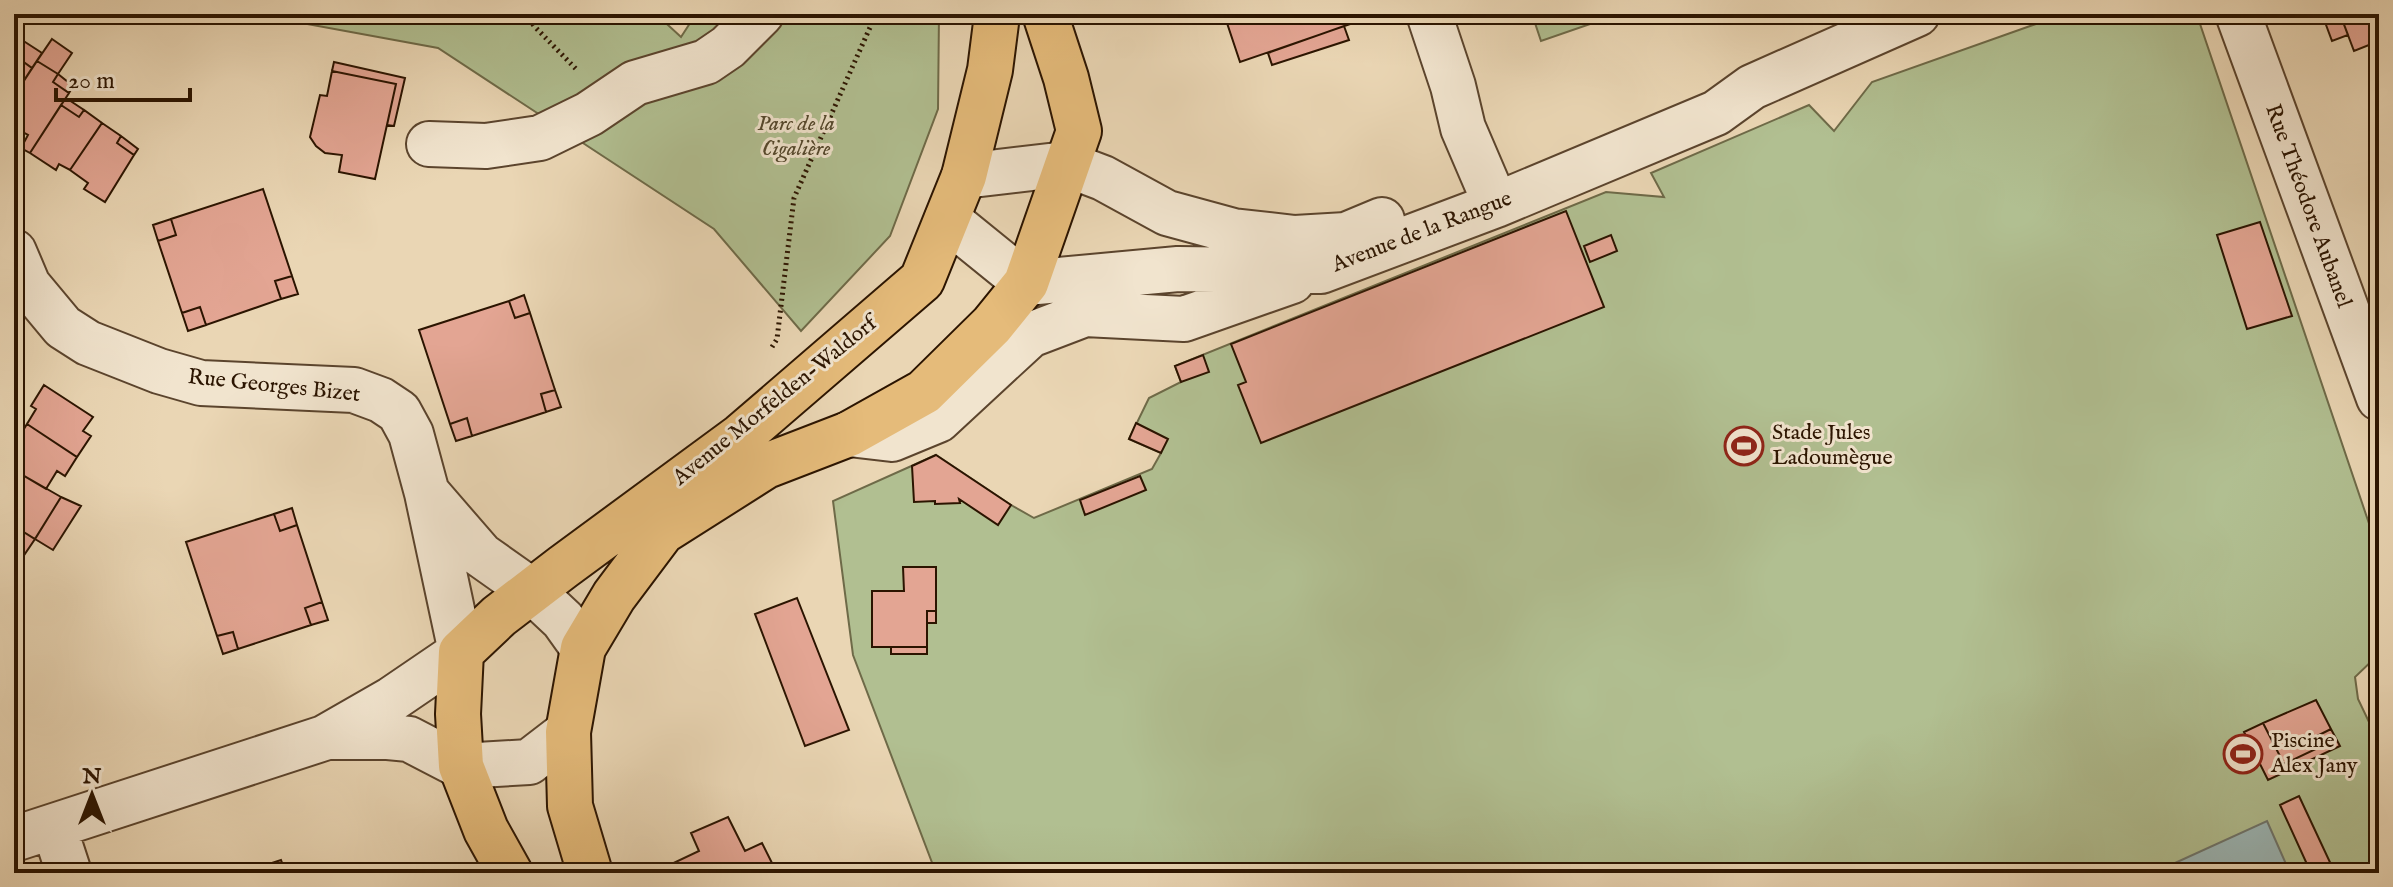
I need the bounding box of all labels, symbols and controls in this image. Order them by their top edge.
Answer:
scale bar [56,52,190,102]
text: 20 m [68,66,115,97]
street label: Rue Théodore Aubanel [2258,100,2358,312]
park label: Parc de la Cigalière [757,110,835,163]
street label: Avenue de la Rangue [1327,185,1516,280]
street label: Avenue Morfelden-Waldorf [666,307,886,493]
street label: Rue Georges Bizet [186,363,362,409]
place label: Stade Jules Ladoumègue [1772,419,1893,472]
sports icon: Stade Jules Ladoumègue [1723,425,1765,467]
place label: Piscine Alex Jany [2270,727,2358,780]
sports icon: Piscine Alex Jany [2222,733,2264,775]
north arrow [52,755,132,835]
text: N [81,763,102,791]

